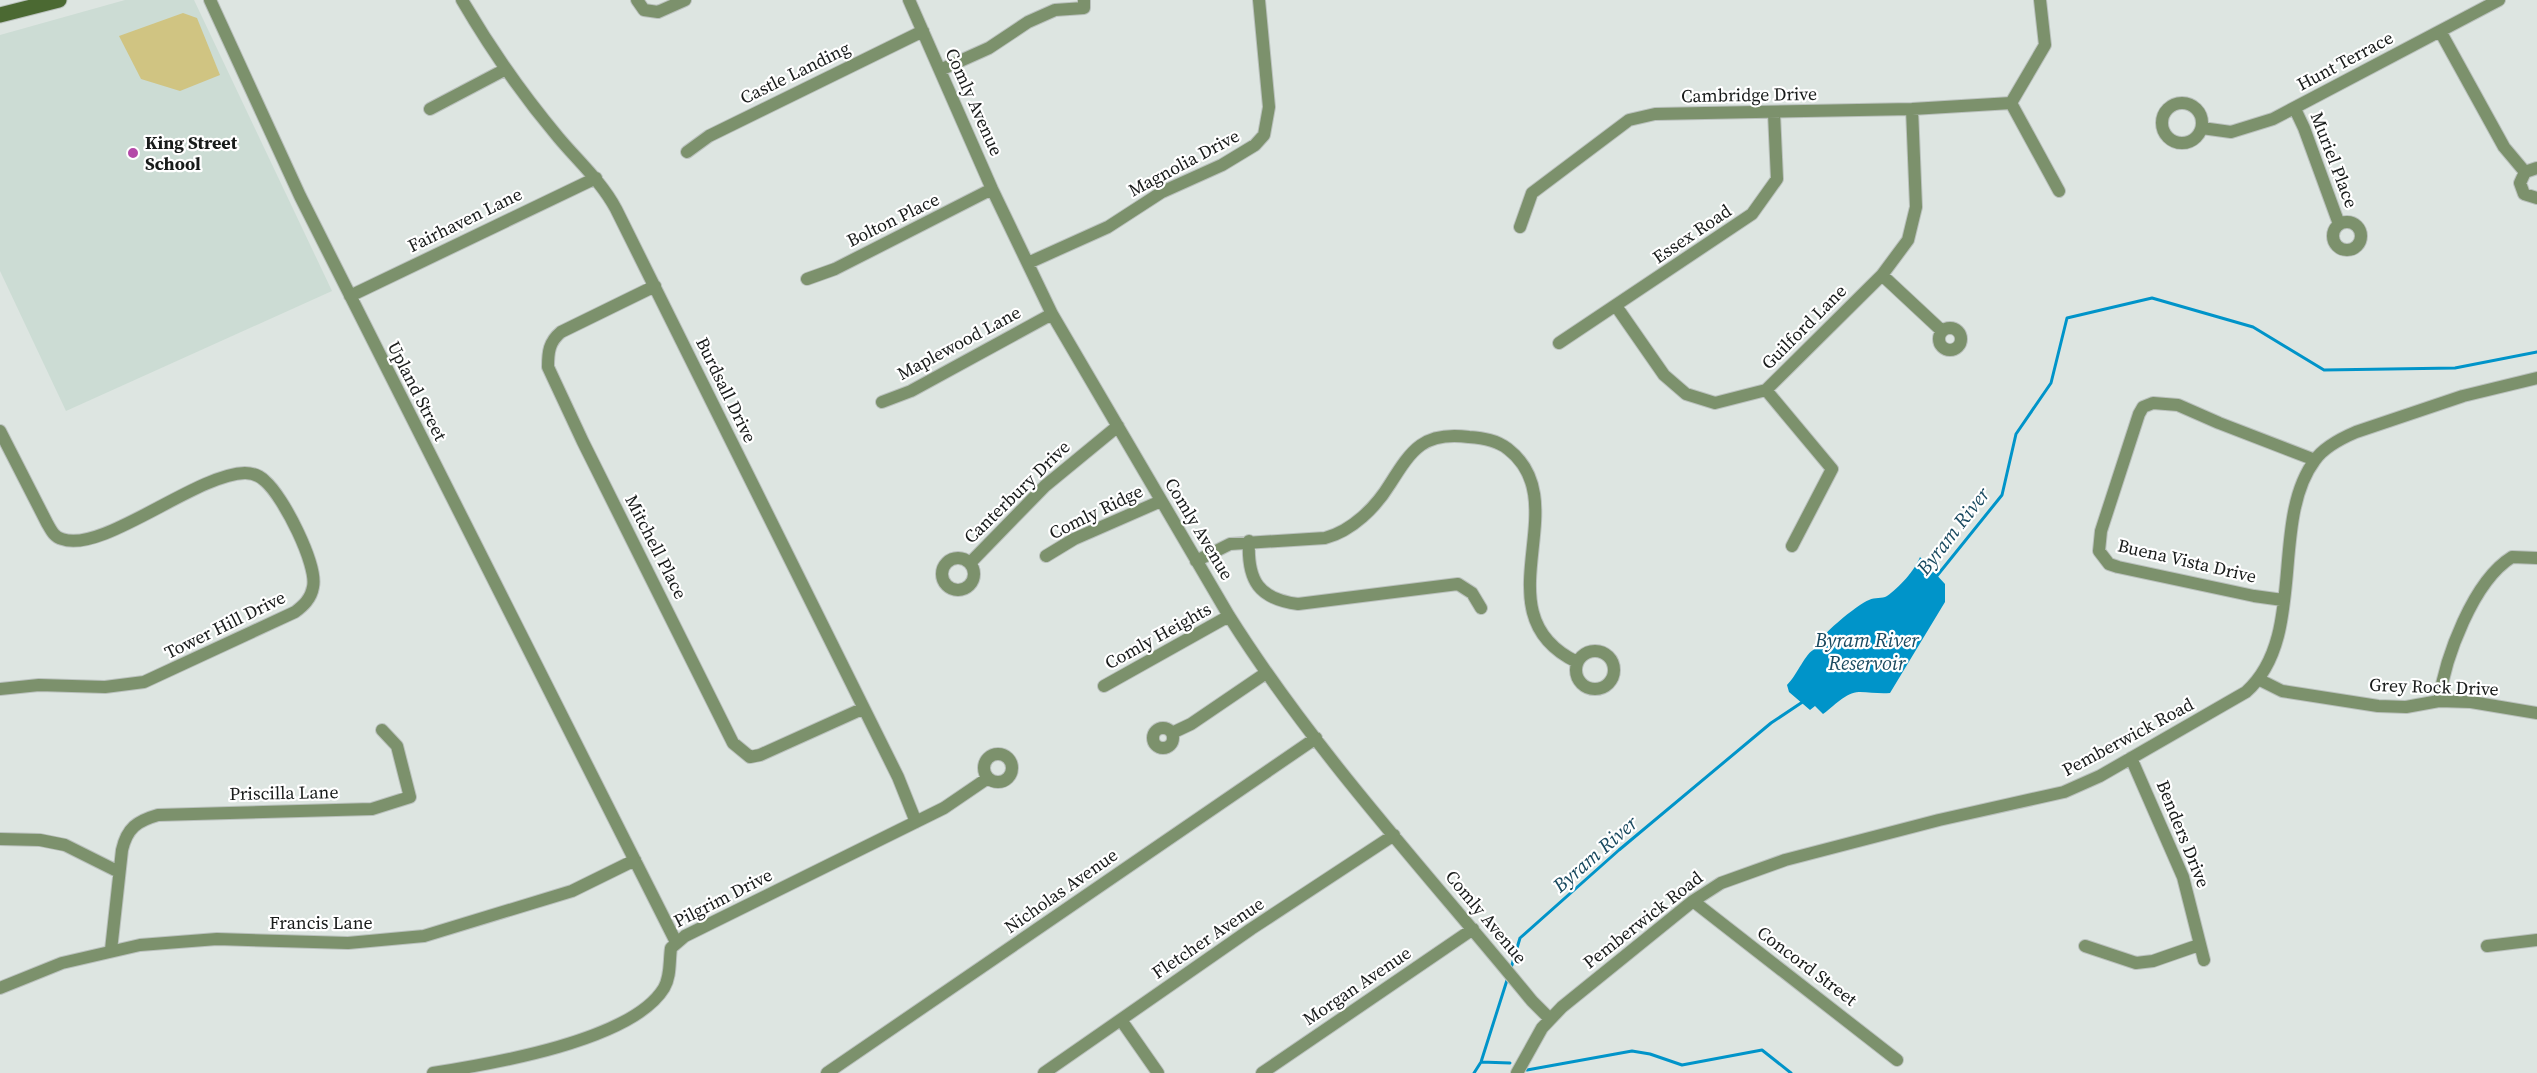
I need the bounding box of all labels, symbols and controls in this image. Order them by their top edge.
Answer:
street label: Hunt Terrace [2292,25,2397,96]
street label: Castle Landing [736,35,854,110]
street label: Comly Avenue [940,44,1009,159]
street label: Cambridge Drive [1681,81,1817,108]
street label: Muriel Place [2305,108,2364,211]
street label: Magnolia Drive [1124,123,1244,202]
place label: King Street School [145,130,238,176]
marker: King Street School [126,146,140,160]
street label: Fairhaven Lane [404,181,526,258]
street label: Bolton Place [842,186,943,253]
street label: Essex Road [1647,198,1736,269]
street label: Guilford Lane [1755,278,1852,375]
street label: Maplewood Lane [892,299,1025,386]
street label: Burdsall Drive [690,333,763,447]
street label: Upland Street [382,337,453,445]
street label: Canterbury Drive [958,434,1075,549]
street label: Comly Avenue [1159,473,1240,585]
street label: Comly Ridge [1045,478,1147,545]
water label: Byram River [1909,481,1997,581]
street label: Mitchell Place [620,490,693,603]
street label: Buena Vista Drive [2115,532,2259,589]
street label: Tower Hill Drive [160,584,289,665]
street label: Comly Heights [1100,596,1216,675]
water label: Byram River Reservoir [1814,626,1920,677]
street label: Grey Rock Drive [2369,672,2499,701]
street label: Pemberwick Road [2058,691,2198,782]
street label: Benders Drive [2151,776,2216,891]
street label: Priscilla Lane [229,779,339,806]
water label: Byram River [1546,809,1644,899]
street label: Nicholas Avenue [999,842,1122,939]
street label: Pilgrim Drive [669,862,776,933]
street label: Comly Avenue [1440,865,1533,969]
street label: Pemberwick Road [1578,865,1708,974]
street label: Fletcher Avenue [1147,891,1269,984]
street label: Francis Lane [269,910,373,935]
street label: Concord Street [1752,920,1863,1012]
street label: Morgan Avenue [1298,940,1416,1031]

